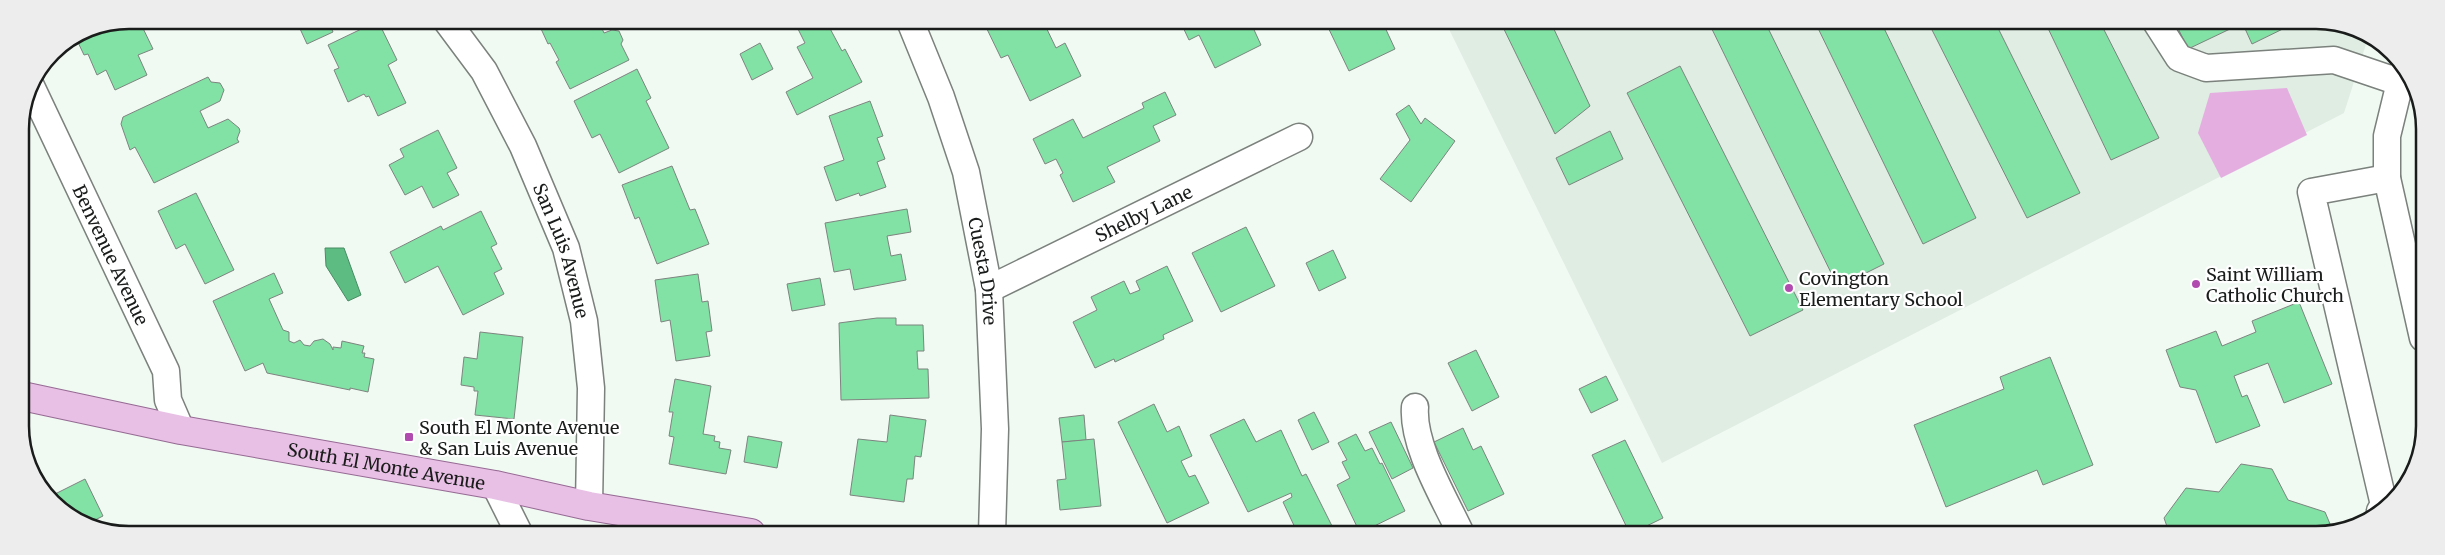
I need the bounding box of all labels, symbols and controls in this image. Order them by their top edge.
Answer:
street label: San Luis Avenue [528,180,594,320]
street label: Shelby Lane [1091,180,1196,247]
street label: Benvenue Avenue [68,181,154,329]
street label: Cuesta Drive [964,215,1002,326]
place label: Saint William Catholic Church [2206,263,2344,307]
place label: Covington Elementary School [1799,267,1963,311]
marker: Saint William Catholic Church [2190,278,2202,290]
marker: Covington Elementary School [1783,282,1795,294]
place label: South El Monte Avenue & San Luis Avenue [419,416,619,460]
marker: South El Monte Avenue & San Luis Avenue [403,431,415,443]
street label: South El Monte Avenue [286,437,487,495]

